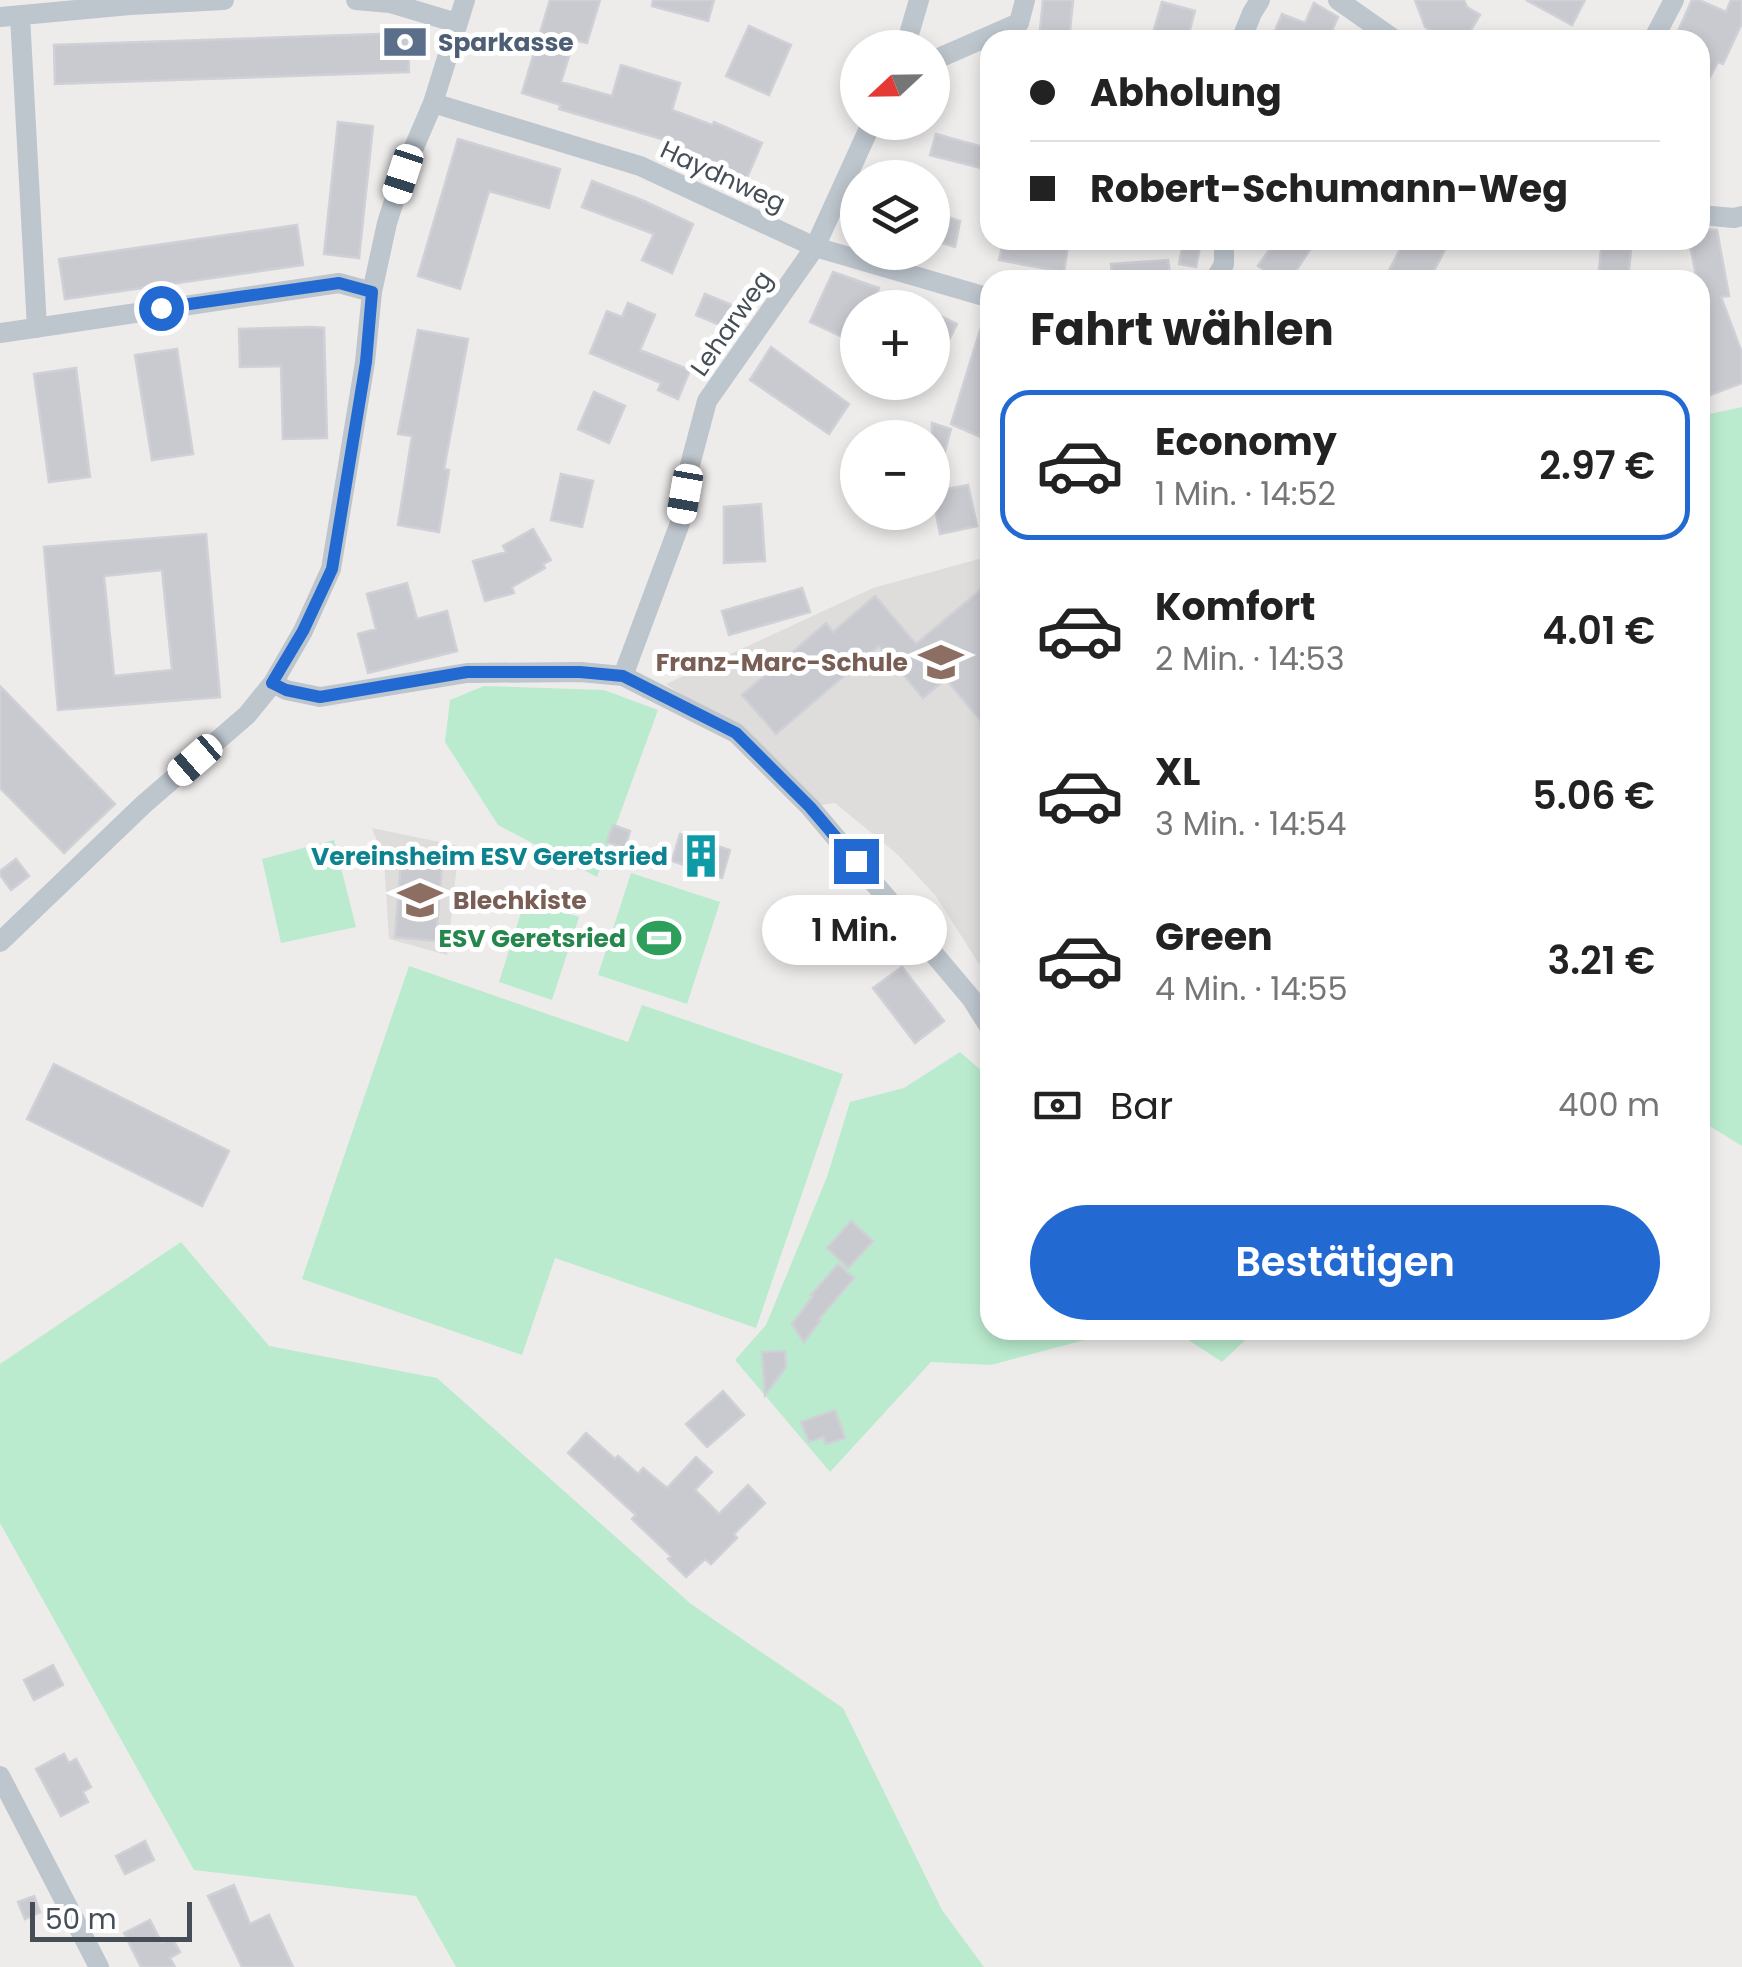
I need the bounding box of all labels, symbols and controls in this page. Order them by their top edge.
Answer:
bank icon: Sparkasse [381,18,429,66]
place label: Sparkasse [438,25,574,60]
north arrow [840,30,950,140]
map controls [840,30,950,530]
text: Abholung [1090,66,1282,119]
street label: Haydnweg [655,132,791,221]
car [379,141,427,207]
button: layers [840,160,950,270]
text: Robert-Schumann-Weg [1090,162,1568,215]
street label: Leharweg [682,264,781,383]
route start [139,286,184,331]
button: + [840,290,950,400]
text: Fahrt wählen [1030,298,1334,361]
text: Economy [1155,415,1337,468]
button: − [840,420,950,530]
icon: car [1035,420,1125,510]
text: 2.97 € [1539,439,1655,492]
car [665,462,705,526]
text: 1 Min. · 14:52 [1155,471,1336,516]
text: Komfort [1155,580,1316,633]
icon: car [1035,585,1125,675]
text: 4.01 € [1542,604,1655,657]
text: 2 Min. · 14:53 [1155,636,1345,681]
school or university icon: Franz-Marc-Schule [917,638,965,686]
place label: Franz-Marc-Schule [656,645,908,680]
car [163,729,227,791]
text: XL [1155,745,1200,798]
icon: car [1035,750,1125,840]
text: 5.06 € [1532,769,1655,822]
text: 3 Min. · 14:54 [1155,801,1346,846]
building icon: Vereinsheim ESV Geretsried [677,832,725,880]
place label: Vereinsheim ESV Geretsried [311,839,668,874]
route end [834,839,879,884]
school or university icon: Blechkiste [396,876,444,924]
place label: Blechkiste [453,883,587,918]
callout: 1 Min. [764,896,948,966]
text: 1 Min. [811,907,898,952]
text: Green [1155,910,1273,963]
sports icon: ESV Geretsried [635,914,683,962]
icon: car [1035,915,1125,1005]
place label: ESV Geretsried [438,921,626,956]
text: 3.21 € [1547,934,1655,987]
text: 4 Min. · 14:55 [1155,966,1348,1011]
icon: cash [1030,1078,1085,1133]
text: Bar [1110,1079,1173,1132]
text: 400 m [1558,1082,1660,1127]
button: Bestätigen [1030,1205,1660,1320]
scale bar [30,1897,192,1942]
text: 50 m [45,1900,116,1939]

